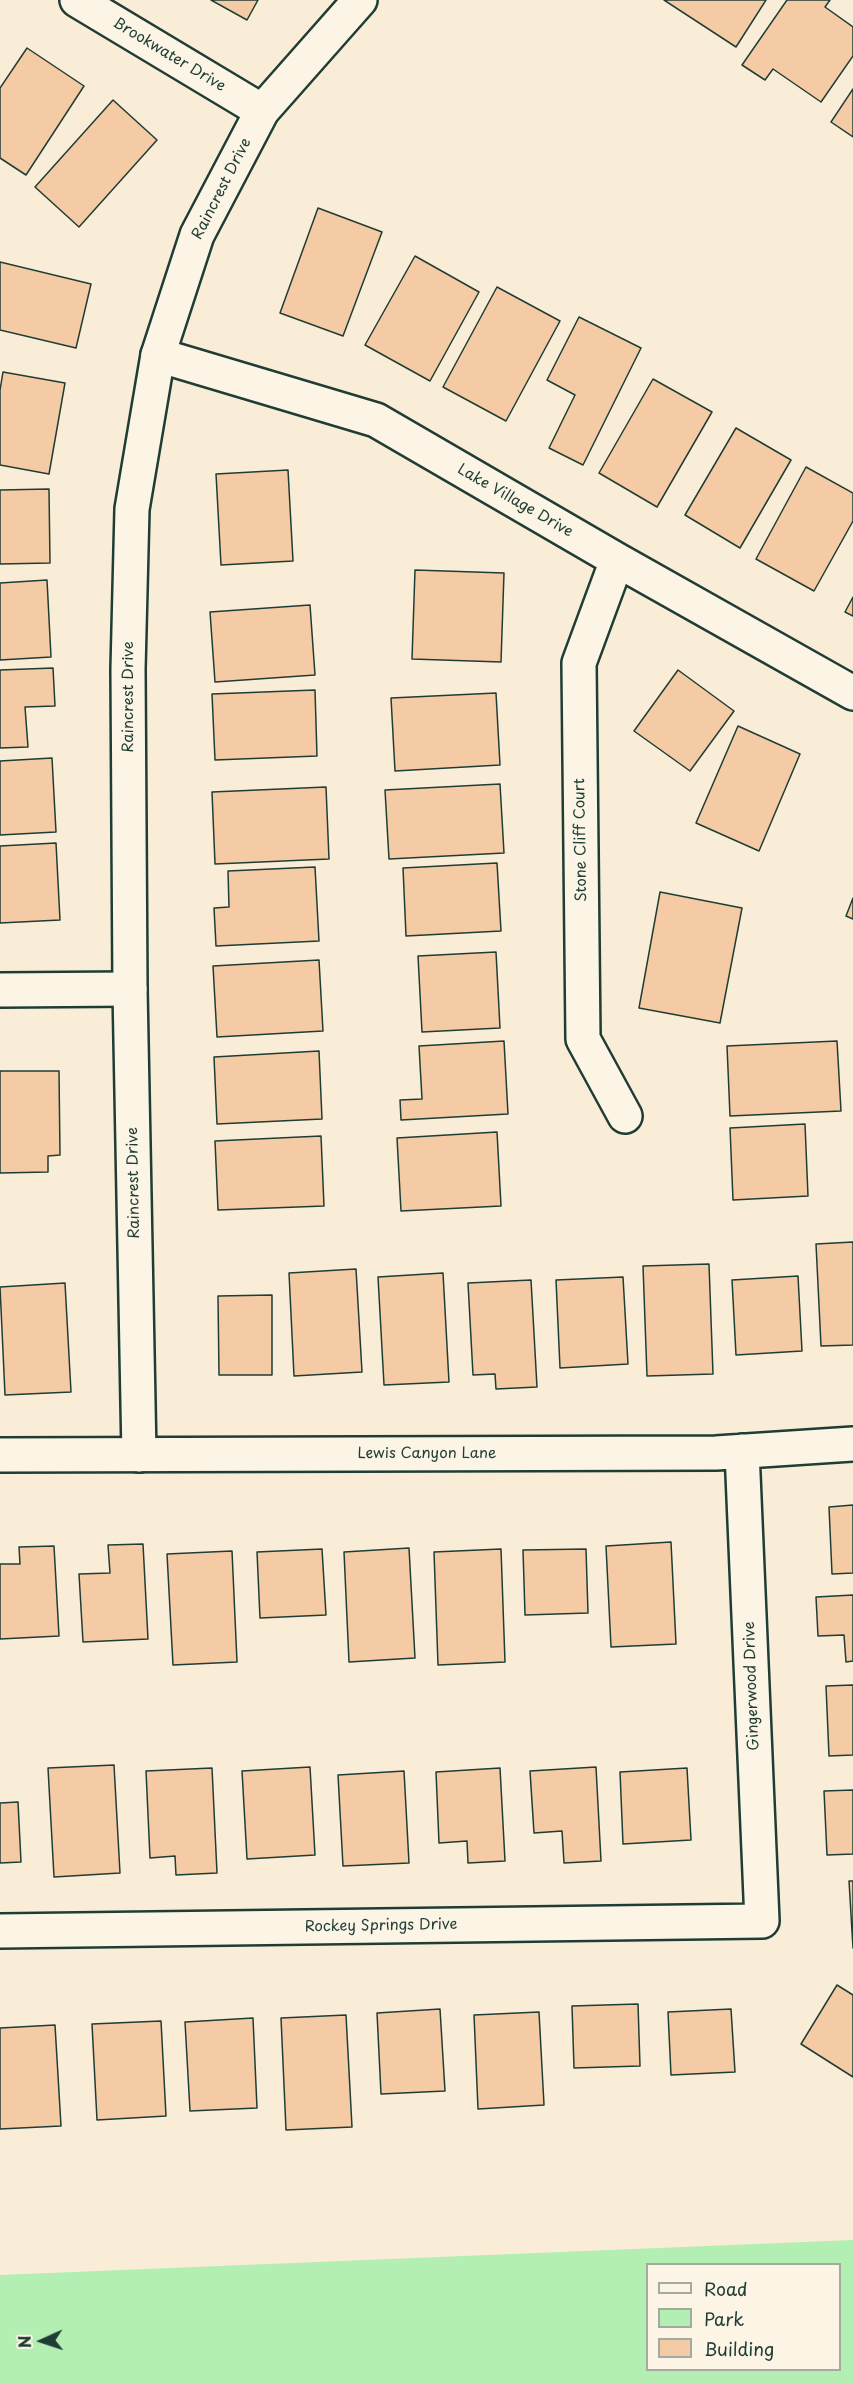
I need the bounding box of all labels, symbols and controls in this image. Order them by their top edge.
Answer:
street label: Brookwater Drive [109,14,229,96]
street label: Raincrest Drive [189,135,255,243]
street label: Lake Village Drive [454,461,576,541]
street label: Raincrest Drive [120,641,138,753]
street label: Stone Cliff Court [571,778,591,902]
street label: Raincrest Drive [124,1127,144,1239]
street label: Lewis Canyon Lane [358,1445,496,1463]
street label: Gingerwood Drive [741,1621,763,1751]
street label: Rockey Springs Drive [304,1916,458,1936]
legend [646,2263,841,2371]
text: Road [704,2275,748,2302]
text: Park [704,2305,744,2332]
north arrow [12,2311,72,2371]
text: N [12,2335,36,2349]
text: Building [704,2335,774,2362]

